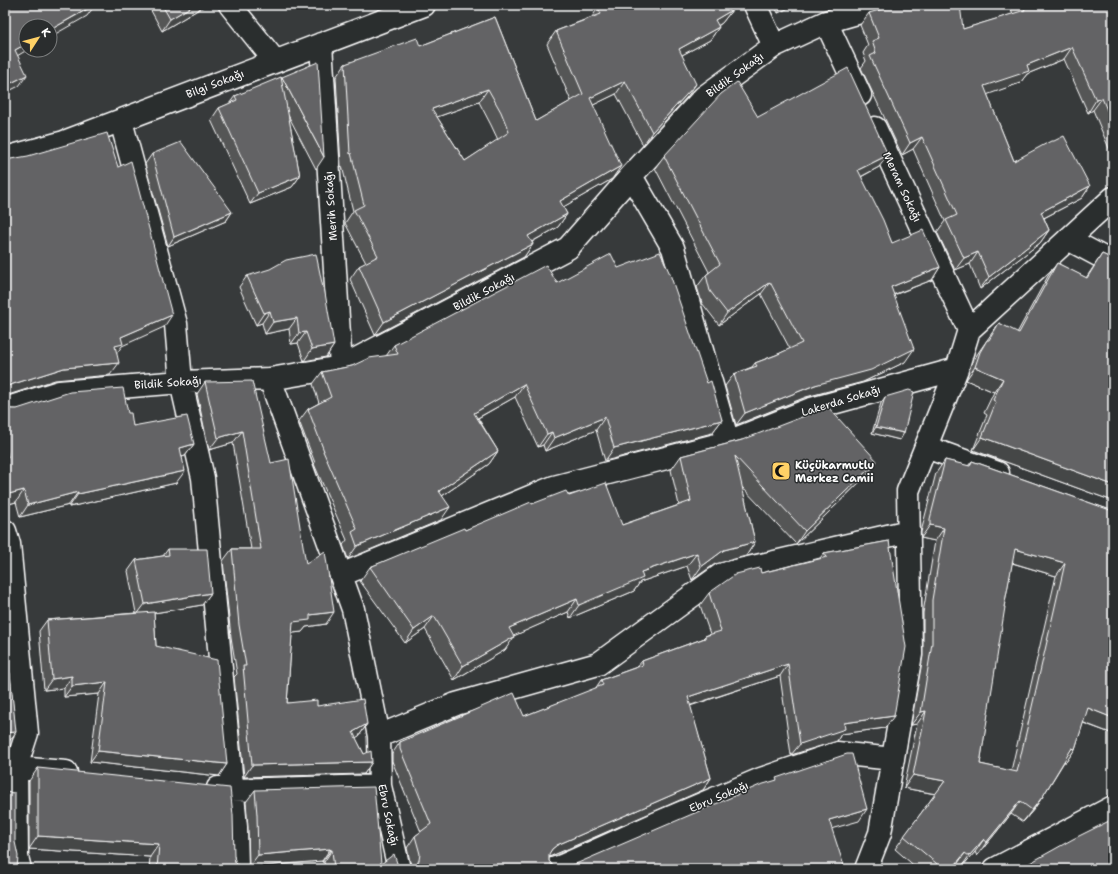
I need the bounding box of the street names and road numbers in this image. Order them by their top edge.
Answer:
street label: Bildik Sokağı [703,49,767,101]
street label: Bilgi Sokağı [184,66,246,102]
street label: Meram Sokağı [879,149,925,225]
street label: Merih Sokağı [321,171,341,241]
street label: Bildik Sokağı [451,270,517,314]
street label: Bildik Sokağı [134,373,202,393]
street label: Lakerda Sokağı [800,382,882,420]
street label: Ebru Sokağı [687,778,751,816]
street label: Ebru Sokağı [374,783,402,847]

